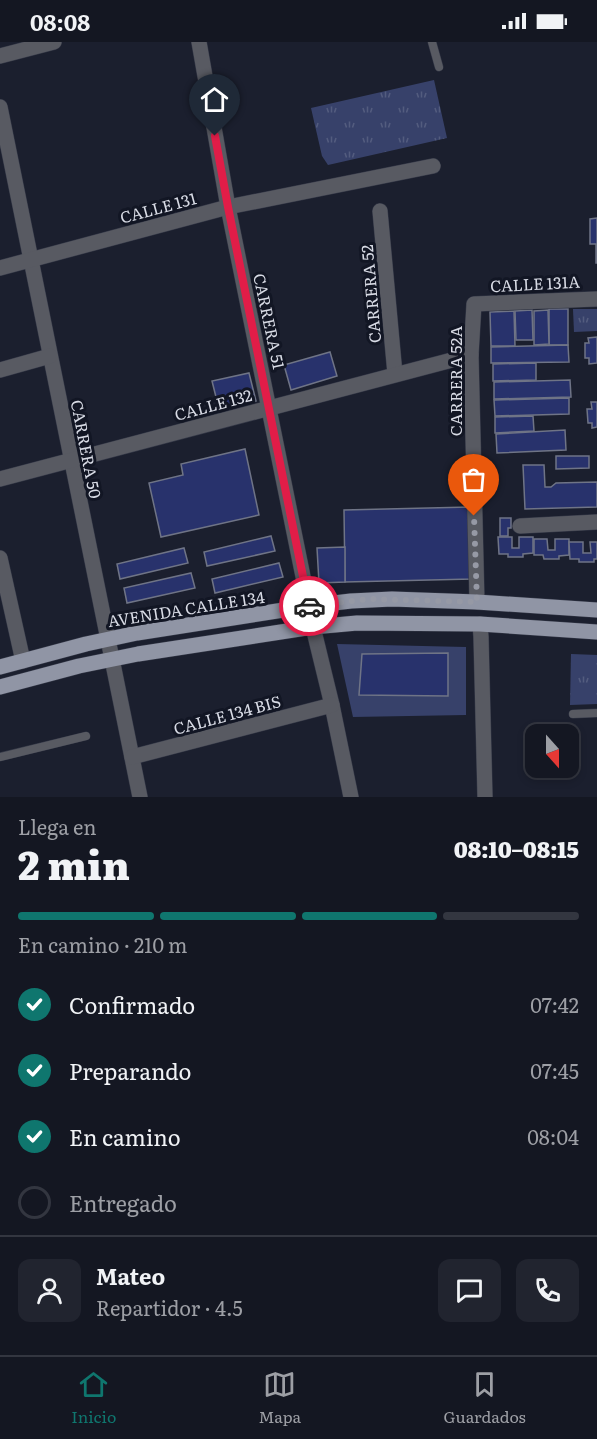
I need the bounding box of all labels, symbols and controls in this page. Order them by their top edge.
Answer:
text: 08:08 [30,5,90,38]
pin [189,74,240,136]
icon: home [198,83,231,116]
street label: CALLE 131 [117,185,199,229]
street label: CARRERA 52 [354,244,386,344]
street label: CALLE 131A [490,269,581,297]
street label: CARRERA 51 [248,271,292,372]
street label: CARRERA 52A [443,326,467,436]
street label: CALLE 132 [172,382,254,426]
street label: CARRERA 50 [66,398,108,500]
pin [448,454,499,516]
icon: bag [457,463,490,496]
courier [279,576,339,636]
street label: AVENIDA CALLE 134 [106,584,266,632]
icon: car [293,590,326,623]
street label: CALLE 134 BIS [171,688,283,740]
north arrow [525,724,579,778]
map controls [525,724,579,778]
text: Llega en [18,811,96,841]
text: 08:10–08:15 [454,832,579,865]
text: 2 min [18,834,130,892]
text: En camino · 210 m [18,929,187,959]
icon: check [18,988,51,1021]
text: Confirmado [69,988,195,1021]
text: 07:42 [530,989,579,1019]
icon: check [18,1054,51,1087]
text: Preparando [69,1054,191,1087]
text: 07:45 [530,1055,579,1085]
icon: check [18,1120,51,1153]
text: En camino [69,1120,181,1153]
text: 08:04 [527,1121,579,1151]
text: Entregado [69,1186,177,1219]
button: person [18,1259,81,1322]
text: Mateo [96,1259,165,1292]
button: chat [438,1259,501,1322]
button: phone [516,1259,579,1322]
text: Repartidor · 4.5 [96,1292,243,1322]
tab: Inicio [71,1368,116,1428]
tab: Mapa [259,1368,301,1428]
tab: Guardados [443,1368,526,1428]

